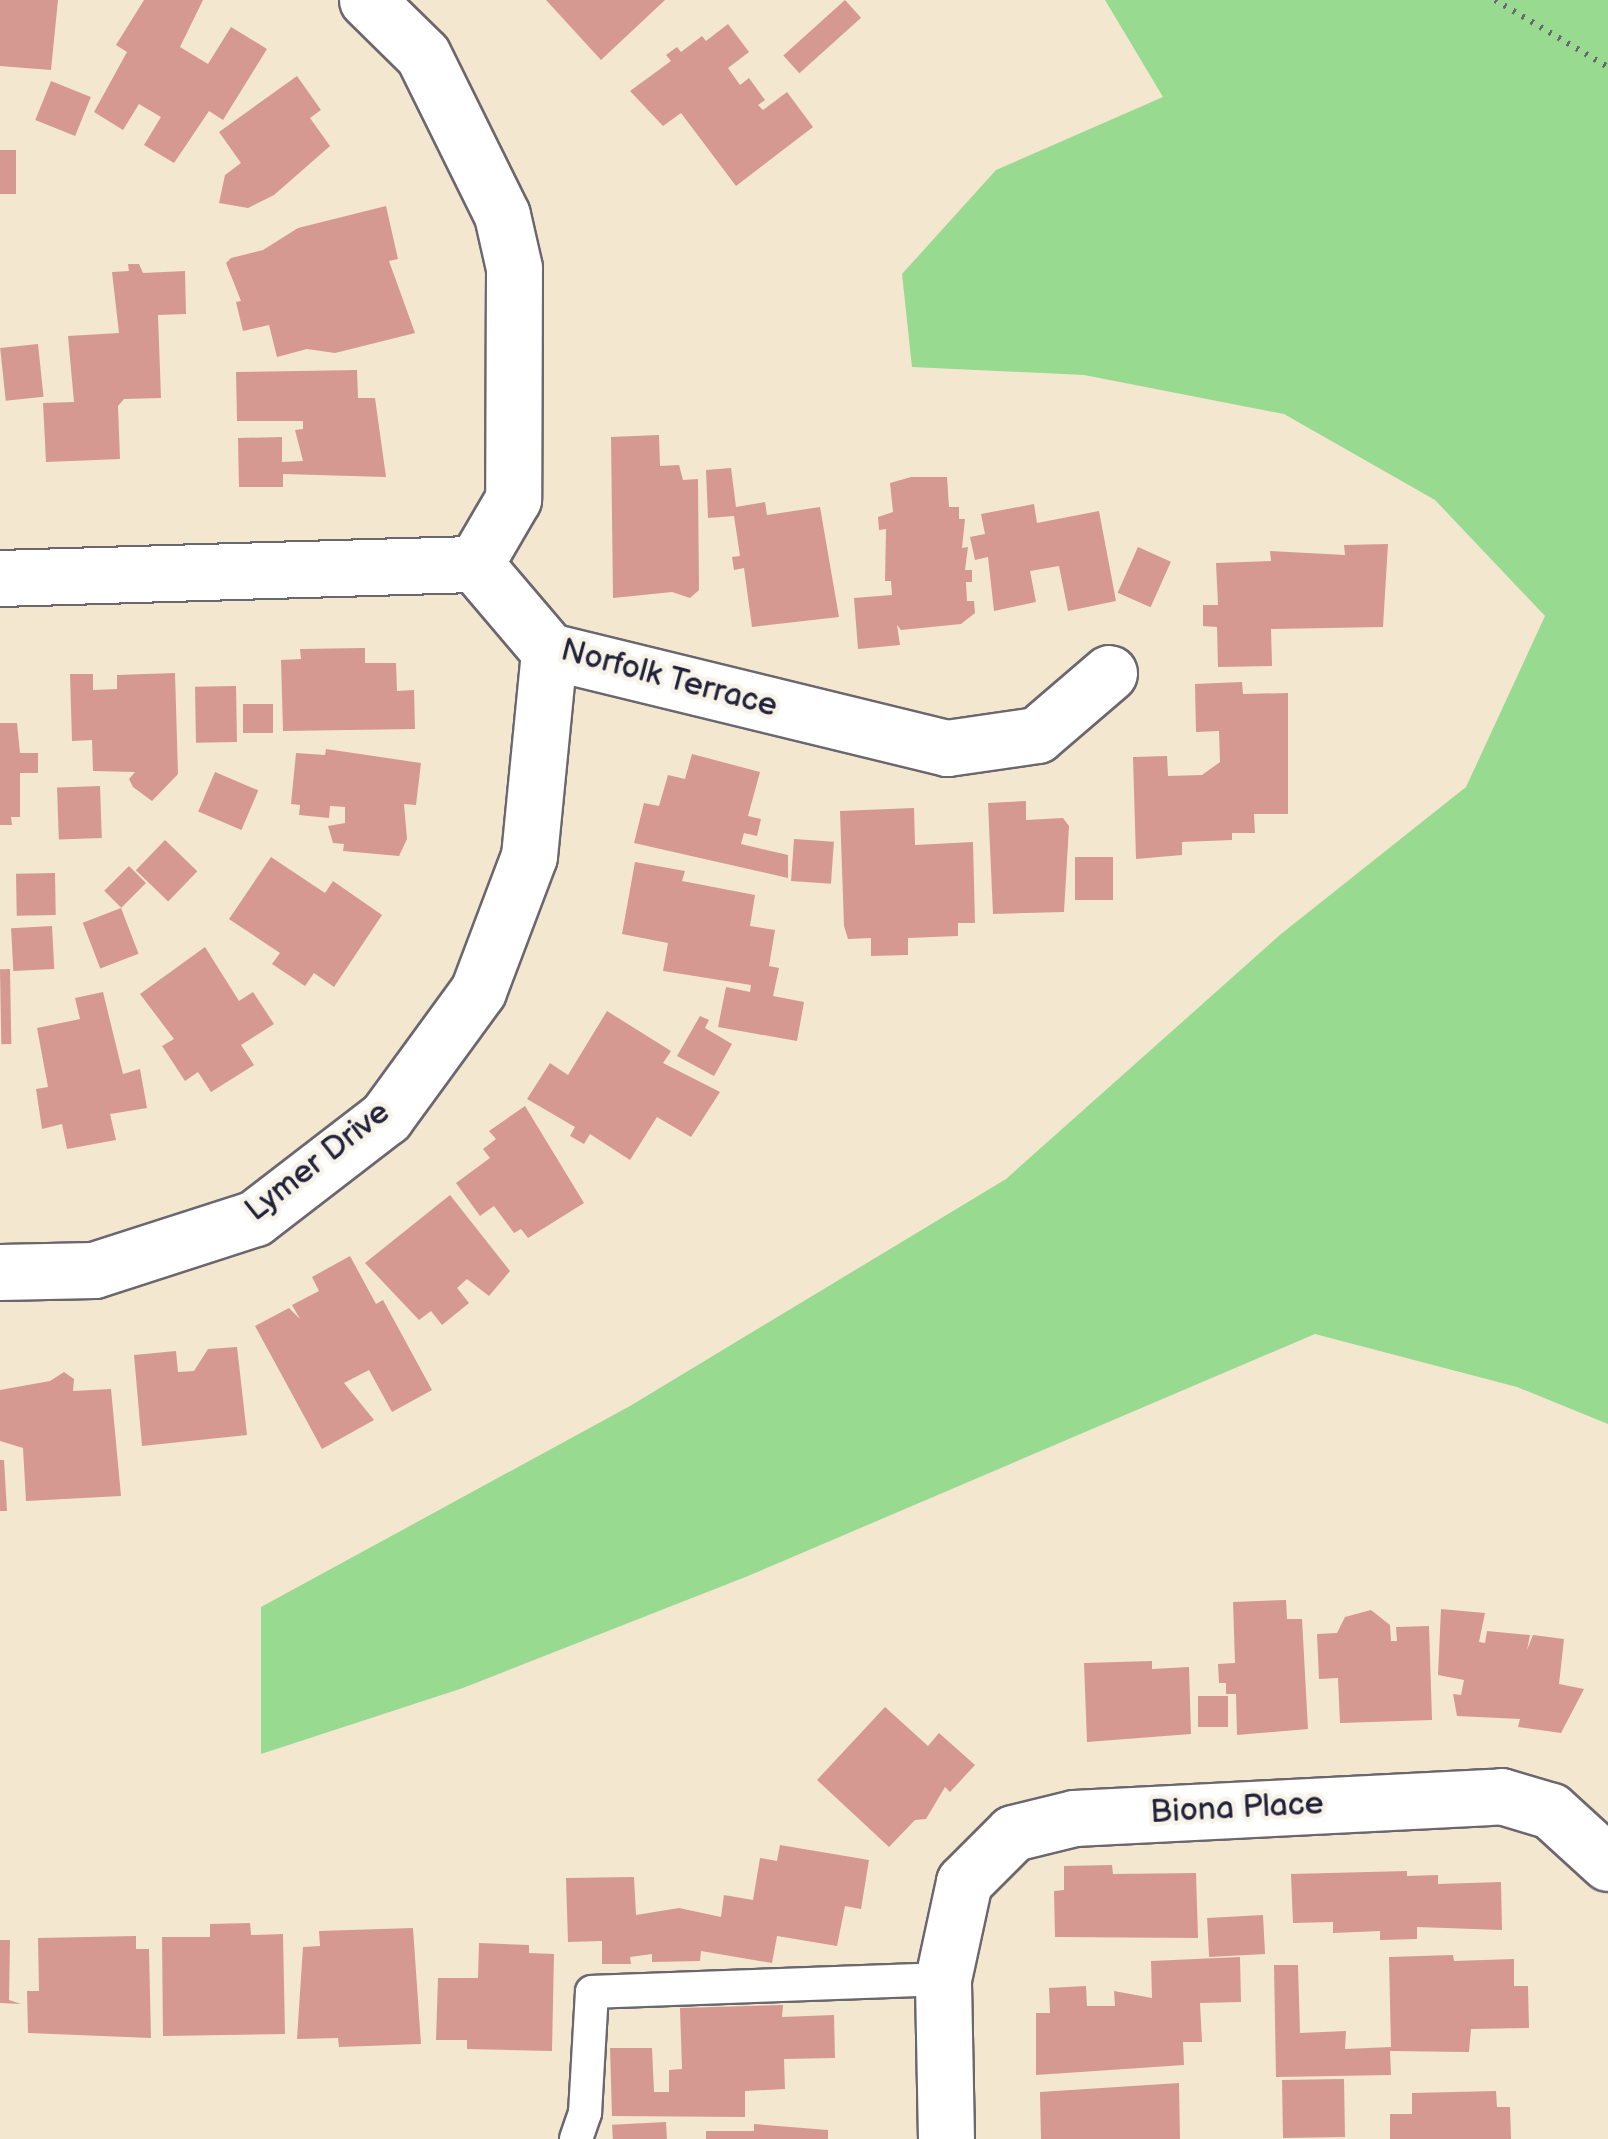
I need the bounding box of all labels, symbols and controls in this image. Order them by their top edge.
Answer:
street label: Norfolk Terrace [556,632,782,726]
street label: Lymer Drive [238,1094,398,1230]
street label: Biona Place [1149,1785,1325,1833]

